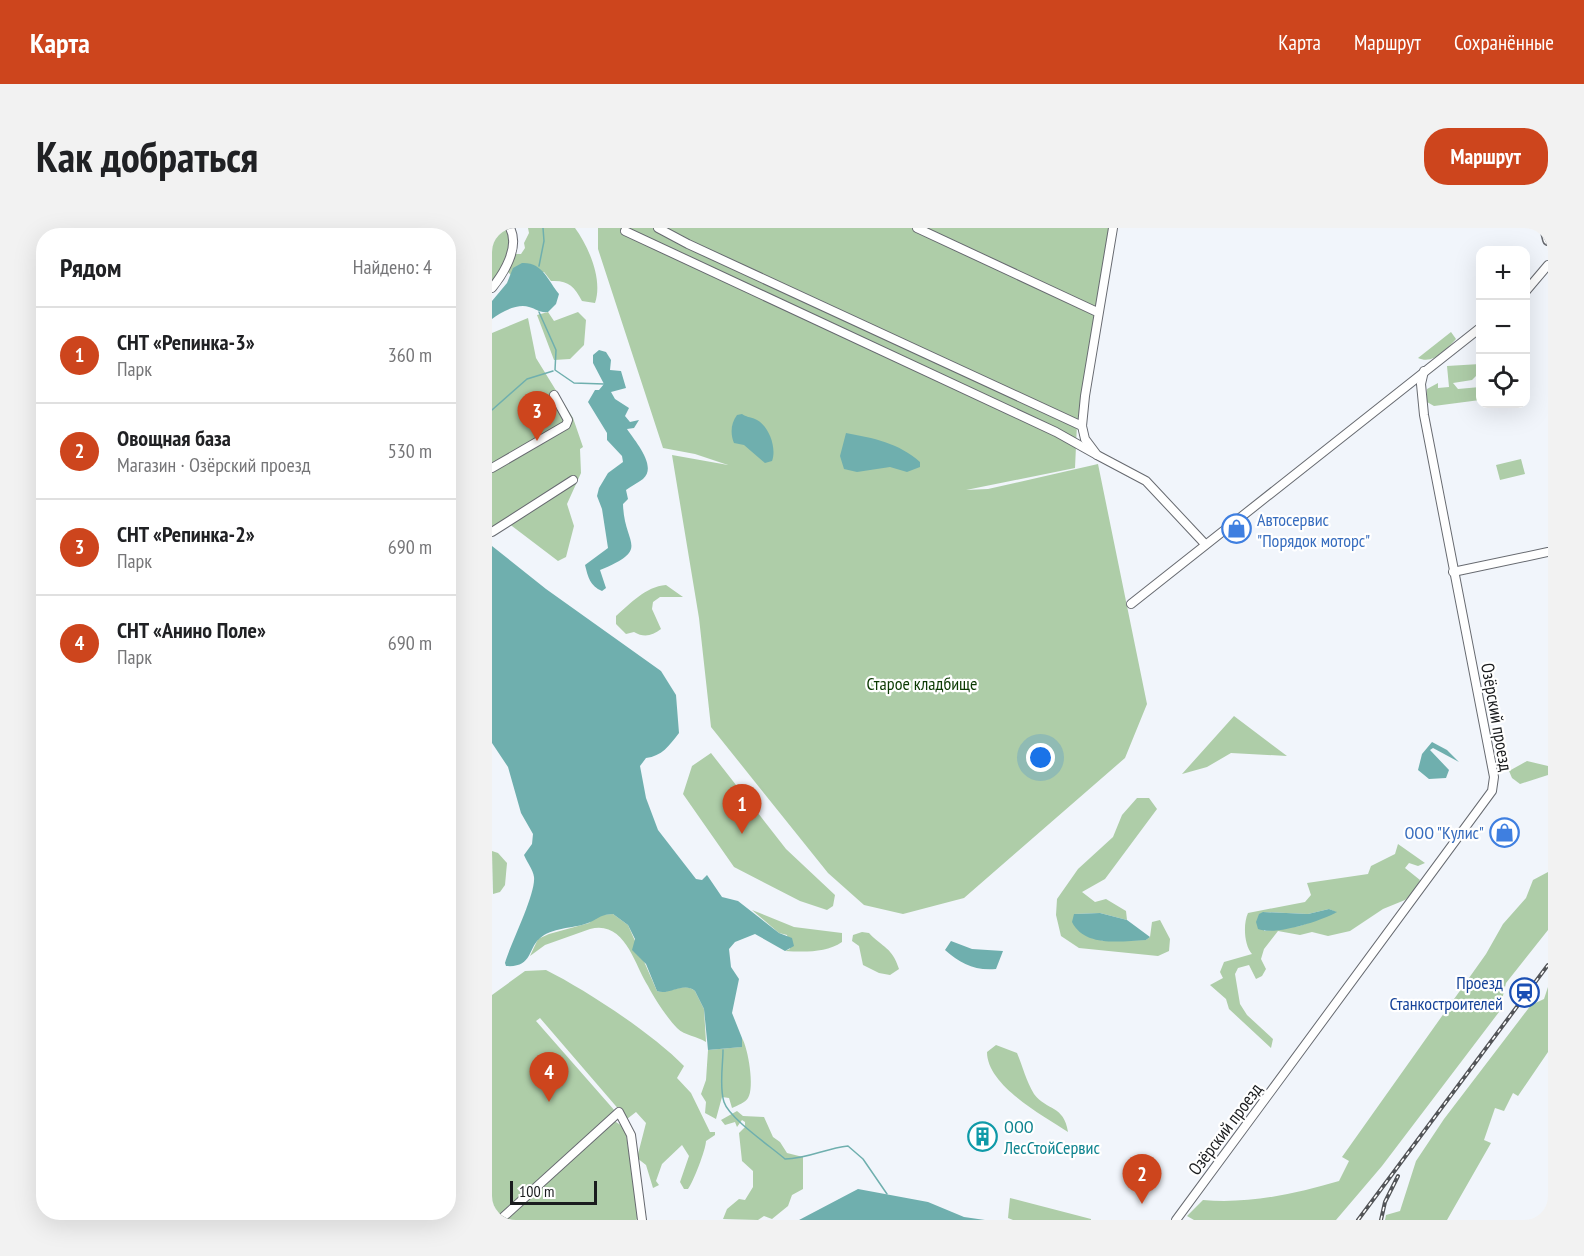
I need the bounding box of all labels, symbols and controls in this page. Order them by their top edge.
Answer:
text: Карта [30,24,90,61]
text: Карта [1278,29,1321,56]
text: Маршрут [1354,29,1421,56]
text: Сохранённые [1454,29,1554,56]
button: Маршрут [1424,128,1548,185]
text: Как добраться [36,129,258,184]
map controls [1476,246,1530,408]
button: + [1476,246,1530,300]
text: Рядом [60,251,121,284]
text: Найдено: 4 [353,254,432,280]
button: − [1476,300,1530,354]
text: СНТ «Репинка-3» [117,328,255,356]
text: 1 [75,342,84,368]
text: 360 m [388,342,432,368]
button: locate [1476,354,1530,408]
text: Парк [117,356,152,382]
pin: 3 [518,392,556,441]
text: Овощная база [117,424,231,452]
text: 2 [75,438,84,464]
text: 530 m [388,438,432,464]
text: Магазин · Озёрский проезд [117,452,311,478]
place label: Автосервис "Порядок моторс" [1257,508,1370,552]
shop icon: Автосервис "Порядок моторс" [1220,513,1252,545]
text: СНТ «Репинка-2» [117,520,255,548]
text: 3 [75,534,84,560]
text: 690 m [388,534,432,560]
text: Парк [117,548,152,574]
text: СНТ «Анино Поле» [117,616,266,644]
text: 4 [75,630,84,656]
text: 690 m [388,630,432,656]
text: Парк [117,644,152,670]
street label: Озёрский проезд [1476,661,1518,773]
park label: Старое кладбище [867,672,977,695]
your location [1026,743,1055,772]
pin: 1 [722,784,762,834]
shop icon: ООО "Кулис" [1489,816,1521,848]
place label: ООО "Кулис" [1404,821,1484,844]
place label: Проезд Станкостроителей [1389,971,1503,1015]
station icon: Проезд Станкостроителей [1508,976,1540,1008]
pin: 4 [530,1052,568,1102]
street label: Озёрский проезд [1183,1078,1267,1180]
place label: ООО ЛесСтойСервис [1003,1115,1100,1159]
building icon: ООО ЛесСтойСервис [967,1120,999,1152]
pin: 2 [1122,1154,1162,1204]
scale bar [510,1178,597,1206]
text: 100 m [519,1181,554,1201]

